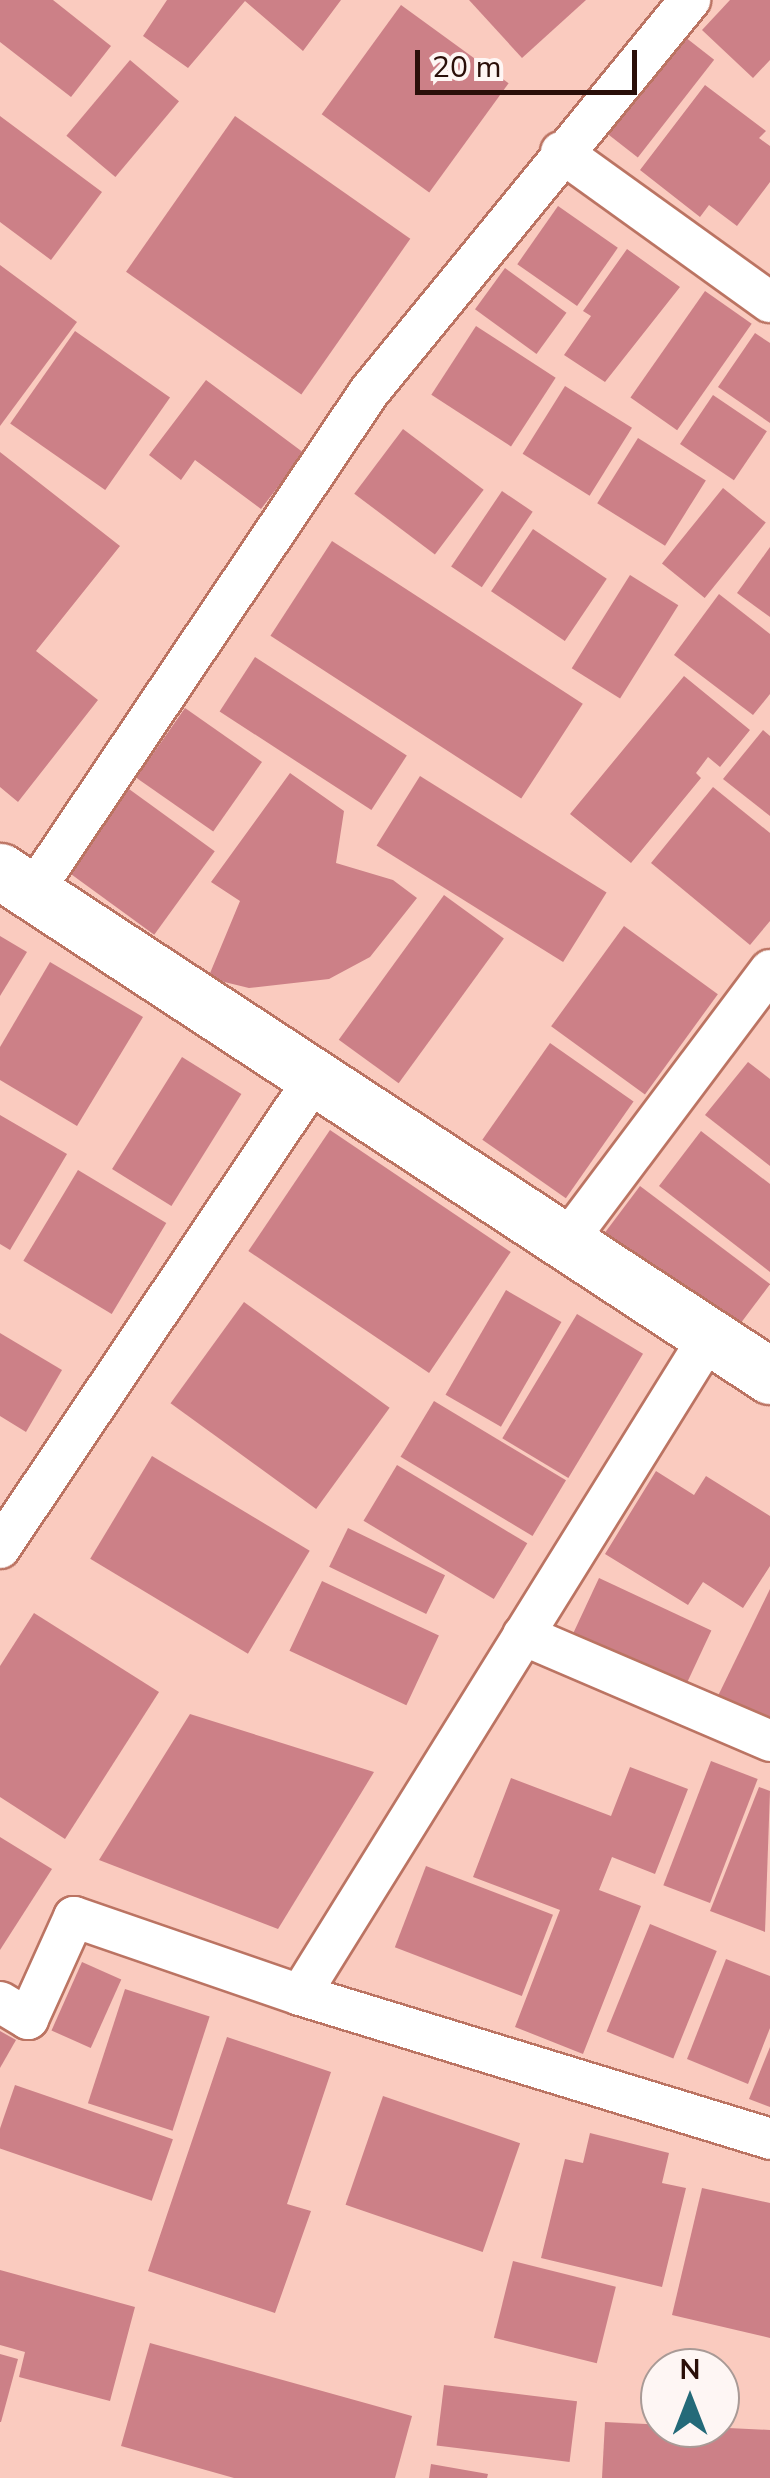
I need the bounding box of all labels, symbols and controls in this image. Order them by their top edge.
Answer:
scale bar [420,30,642,92]
text: 20 m [432,47,501,88]
north arrow [640,2348,740,2448]
text: N [680,2351,700,2389]

